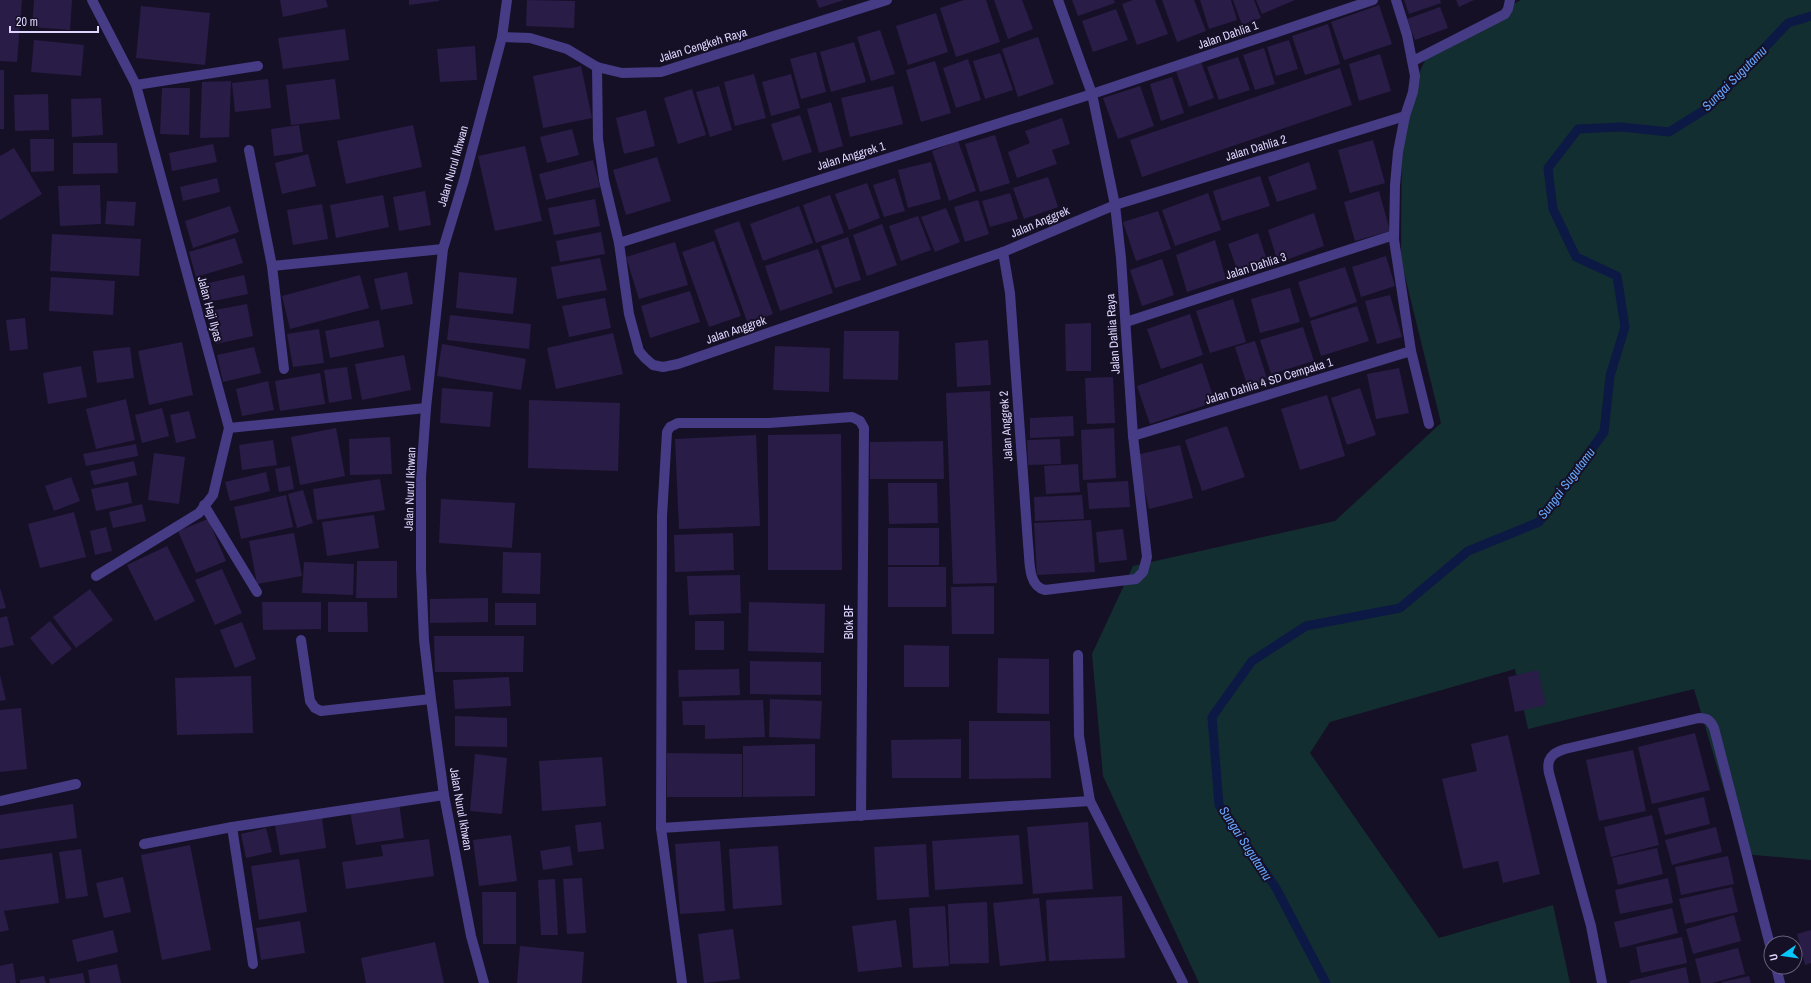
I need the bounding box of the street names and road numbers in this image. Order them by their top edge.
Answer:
street label: Jalan Dahlia 1 [1196,17,1261,53]
street label: Jalan Cengkeh Raya [657,24,750,66]
street label: Jalan Nurul Ikhwan [434,124,472,208]
street label: Jalan Dahlia 2 [1224,131,1288,165]
street label: Jalan Anggrek 1 [815,138,888,174]
street label: Jalan Anggrek [1008,202,1072,242]
street label: Jalan Dahlia 3 [1224,249,1288,283]
street label: Jalan Haji Ilyas [194,275,226,343]
street label: Jalan Dahlia Raya [1102,293,1124,375]
street label: Jalan Anggrek [704,312,768,348]
street label: Jalan Dahlia 4 SD Cempaka 1 [1203,354,1335,408]
street label: Jalan Anggrek 2 [996,390,1016,462]
street label: Jalan Nurul Ikhwan [401,447,419,531]
street label: Blok BF [841,605,857,639]
street label: Jalan Nurul Ikhwan [446,766,476,852]

